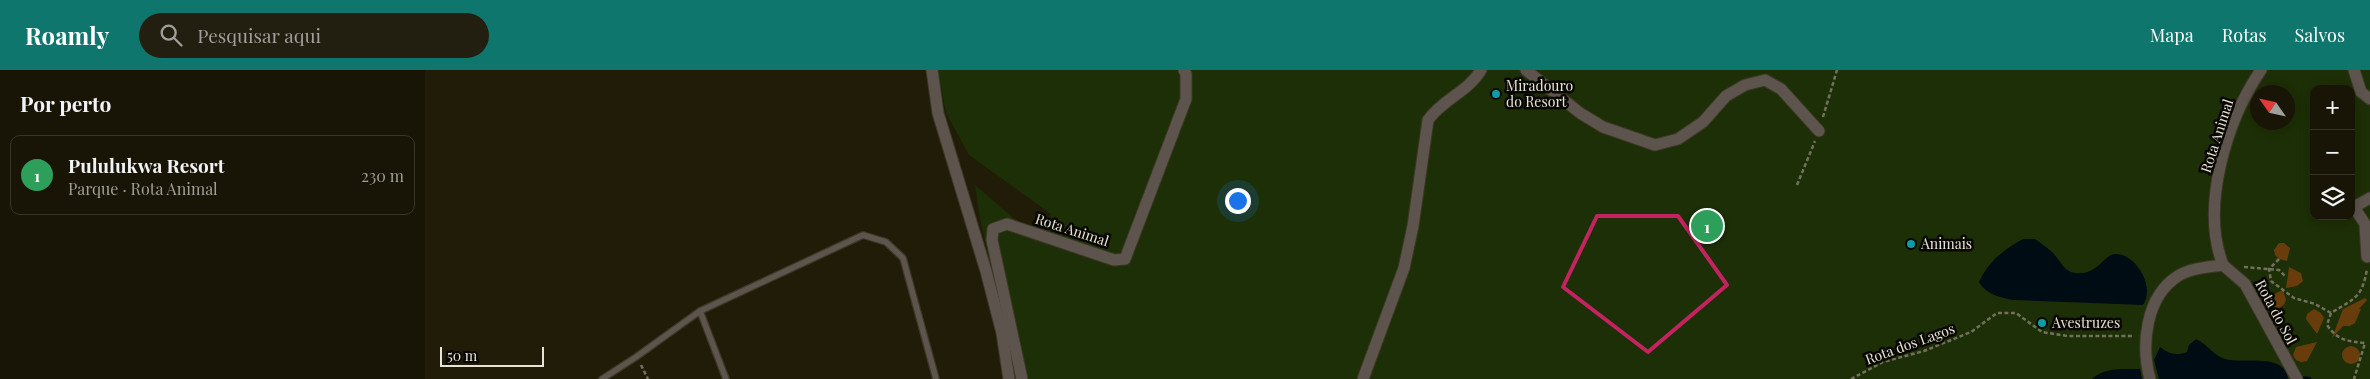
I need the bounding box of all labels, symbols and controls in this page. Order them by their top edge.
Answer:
search box [139,13,489,58]
text: Roamly [25,19,109,51]
icon: search [157,21,185,49]
text: Pesquisar aqui [197,22,321,48]
text: Mapa [2150,23,2194,47]
text: Rotas [2222,23,2267,47]
text: Salvos [2295,23,2345,47]
place label: Miradouro do Resort [1506,76,1573,111]
north arrow [2250,85,2295,130]
map controls [2310,85,2355,220]
button: + [2310,85,2355,130]
marker: Miradouro do Resort [1490,88,1502,100]
text: Por perto [20,89,111,117]
street label: Rota Animal [2196,97,2237,175]
button: − [2310,130,2355,175]
text: Pululukwa Resort [68,152,224,178]
text: 1 [34,165,40,186]
text: 230 m [361,165,404,186]
button: layers [2310,175,2355,220]
text: Parque · Rota Animal [68,178,218,199]
your location [1225,188,1251,214]
pin: 1 [1691,207,1723,245]
street label: Rota Animal [1033,209,1111,250]
place label: Animais [1920,234,1972,253]
marker: Animais [1905,238,1917,250]
street label: Rota do Sol [2252,276,2301,347]
place label: Avestruzes [2051,313,2120,332]
marker: Avestruzes [2036,317,2048,329]
street label: Rota dos Lagos [1862,319,1957,369]
scale bar [440,344,544,367]
text: 50 m [447,346,477,365]

